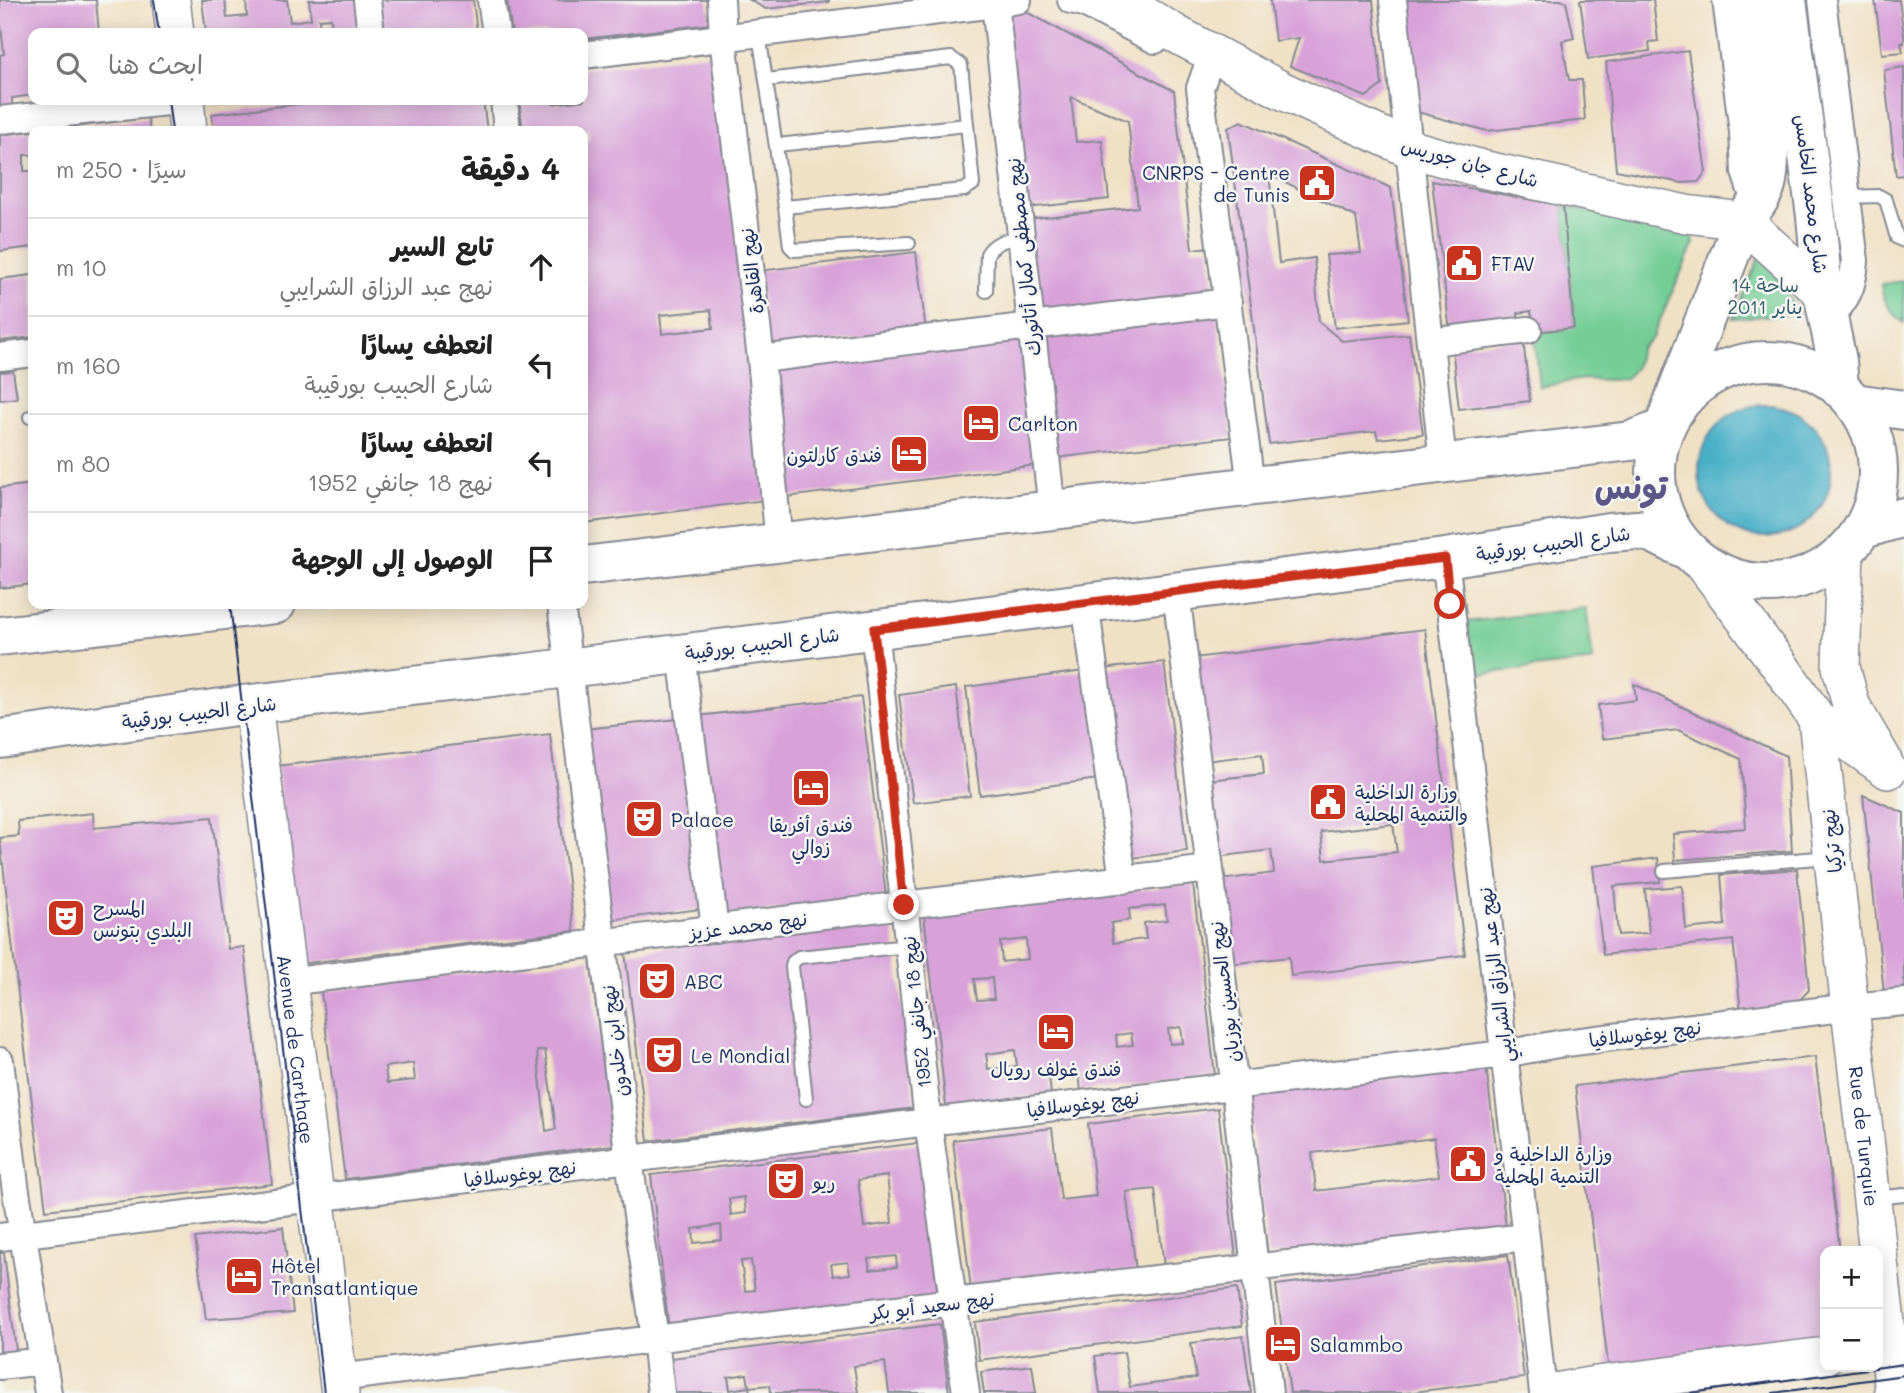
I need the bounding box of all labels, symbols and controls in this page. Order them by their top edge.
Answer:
search box [28,28,588,105]
text: ابحث هنا [108,47,203,81]
icon: search [52,48,90,86]
street label: شارع محمد الخامس [1788,113,1834,275]
street label: شارع جان جوريس [1398,132,1541,194]
text: 4 دقيقة [461,148,560,188]
text: سيرًا · 250 m [56,154,187,184]
street label: نهج مصطفى كمال أتاتورك [1000,157,1047,357]
place label: CNRPS - Centre de Tunis [1142,160,1290,207]
public building icon: CNRPS - Centre de Tunis [1296,162,1338,204]
street label: نهج القاهرة [733,226,770,315]
text: تابع السير [391,229,493,263]
public building icon: FTAV [1443,242,1485,284]
icon: ahead [522,248,560,286]
place label: FTAV [1491,251,1535,276]
text: 10 m [56,252,106,282]
text: نهج عبد الرزاق الشرايبي [279,271,493,301]
park label: ساحة 14 يناير 2011 [1728,272,1802,319]
text: انعطف يسارًا [361,327,493,361]
icon: left [522,346,560,384]
text: 160 m [56,350,120,380]
text: شارع الحبيب بورقيبة [304,369,493,399]
hotel icon: Carlton [960,402,1002,444]
place label: Carlton [1008,411,1078,436]
text: انعطف يسارًا [361,425,493,459]
hotel icon: فندق كارلتون [888,433,930,475]
place label: فندق كارلتون [786,442,882,468]
icon: left [522,444,560,482]
text: 80 m [56,448,110,478]
district label: تونس [1595,464,1669,509]
text: نهج 18 جانفي 1952 [308,467,493,497]
street label: شارع الحبيب بورقيبة [1474,520,1632,568]
text: الوصول إلى الوجهة [291,542,493,576]
icon: arrive [522,542,560,580]
route start [1434,588,1465,619]
street label: شارع الحبيب بورقيبة [683,621,841,667]
street label: شارع الحبيب بورقيبة [120,690,278,736]
hotel icon: فندق أفريقا زوالي [790,767,832,809]
place label: وزارة الداخلية والتنمية المحلية [1355,779,1468,826]
public building icon: وزارة الداخلية والتنمية المحلية [1307,781,1349,823]
theatre icon: Palace [623,798,665,840]
place label: Palace [671,807,734,832]
street label: نهج تركيا [1815,807,1848,874]
place label: فندق أفريقا زوالي [769,812,853,864]
street label: نهج عبد الرزاق الشرايبي [1472,885,1523,1064]
route end [888,889,919,920]
place label: المسرح البلدي بتونس [93,895,192,945]
theatre icon: المسرح البلدي بتونس [45,897,87,939]
street label: نهج محمد عزيز [685,905,809,946]
street label: نهج الحسين بوزيان [1203,920,1246,1064]
street label: نهج 18 جانفي 1952 [896,934,941,1089]
street label: Avenue de Carthage [272,953,321,1145]
theatre icon: ABC [636,960,678,1002]
place label: ABC [684,969,723,994]
street label: نهج ابن خلدون [595,983,634,1098]
hotel icon: فندق غولف رويال [1035,1011,1077,1053]
street label: نهج يوغوسلافيا [1587,1014,1703,1053]
theatre icon: Le Mondial [643,1034,685,1076]
place label: Le Mondial [691,1043,790,1068]
place label: فندق غولف رويال [991,1056,1121,1081]
street label: Rue de Turquie [1844,1065,1885,1208]
street label: نهج يوغوسلافيا [1025,1084,1141,1123]
place label: وزارة الداخلية و التنمية المحلية [1493,1141,1613,1188]
public building icon: وزارة الداخلية و التنمية المحلية [1447,1143,1489,1185]
street label: نهج يوغوسلافيا [462,1154,578,1193]
theatre icon: ريو [765,1160,807,1202]
place label: ريو [811,1169,836,1194]
map controls [1820,1246,1883,1372]
button: + [1820,1246,1883,1309]
place label: Hôtel Transatlantique [271,1253,419,1300]
hotel icon: Hôtel Transatlantique [223,1255,265,1297]
street label: نهج سعيد أبو بكر [866,1285,996,1326]
button: − [1820,1309,1883,1372]
hotel icon: Salammbo [1262,1323,1304,1365]
place label: Salammbo [1310,1332,1403,1357]

